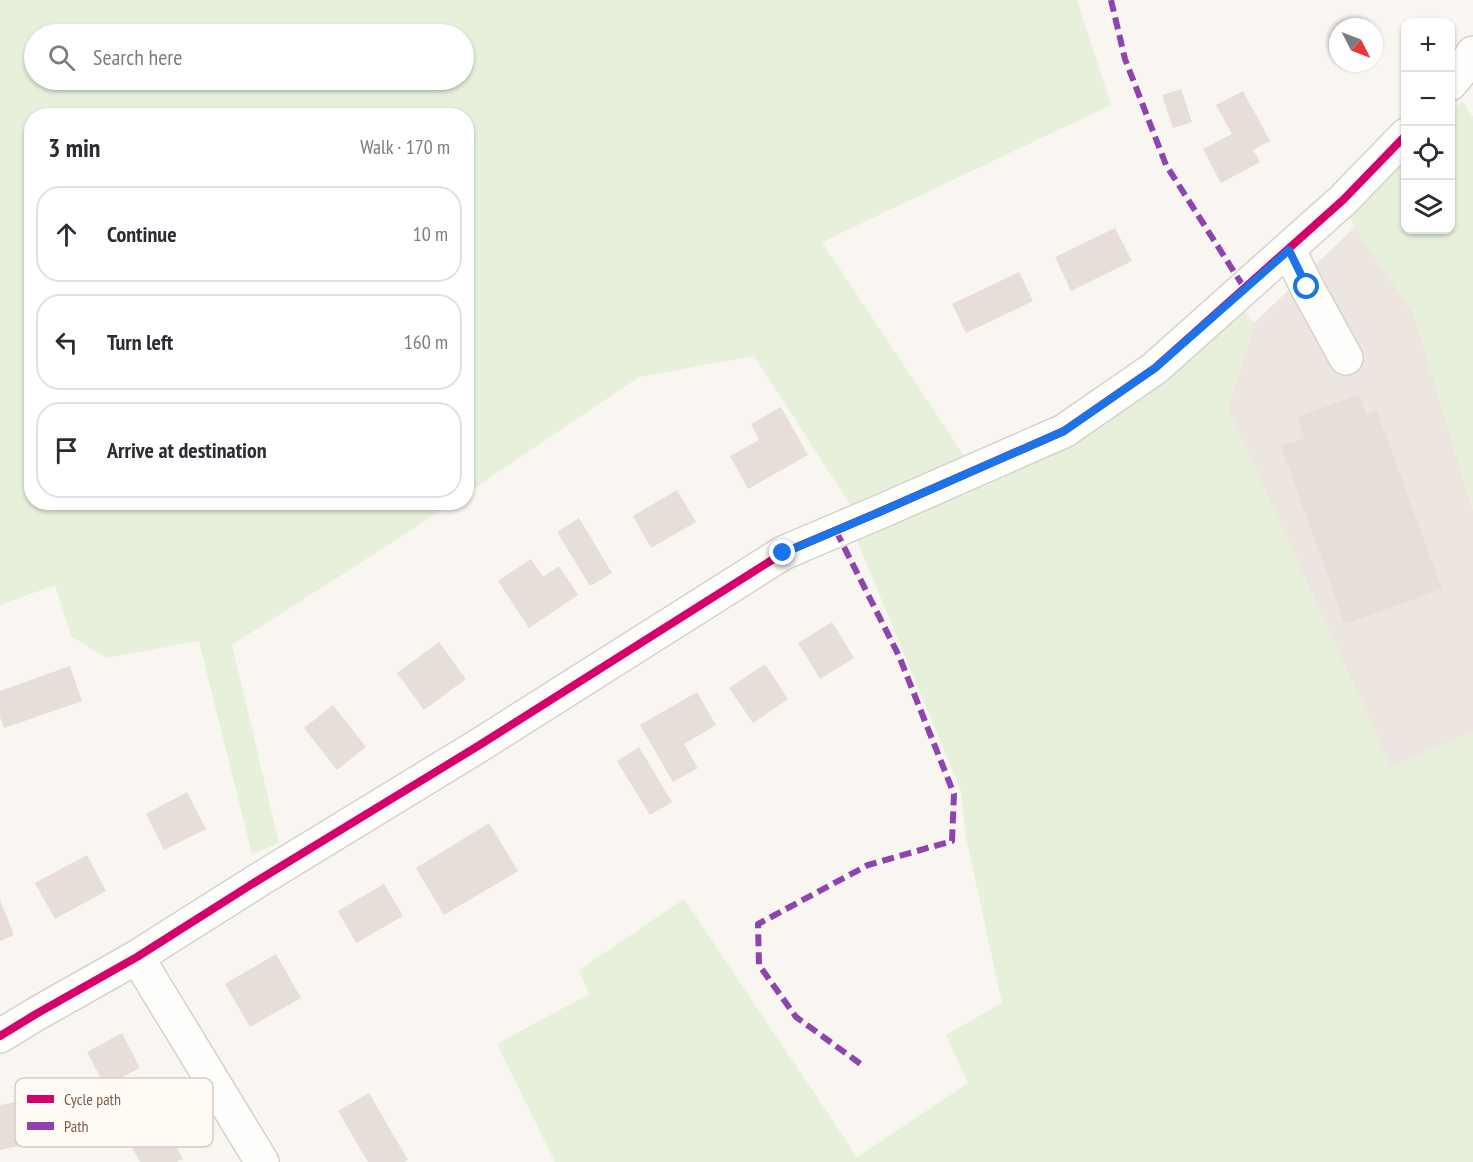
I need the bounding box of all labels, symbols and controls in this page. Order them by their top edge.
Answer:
north arrow [1329,18,1383,72]
map controls [1401,18,1455,234]
button: + [1401,18,1455,72]
search box [24,24,474,90]
icon: search [45,41,78,74]
text: Search here [93,43,182,71]
button: − [1401,72,1455,126]
button: locate [1401,126,1455,180]
text: 3 min [48,131,101,164]
text: Walk · 170 m [360,134,450,160]
button: layers [1401,180,1455,234]
icon: ahead [50,218,83,251]
text: Continue [107,220,177,248]
text: 10 m [413,221,448,247]
route start [1293,273,1319,299]
icon: left [50,326,83,359]
text: Turn left [107,328,173,356]
text: 160 m [404,329,448,355]
icon: arrive [50,434,83,467]
text: Arrive at destination [107,436,267,464]
route end [769,539,795,565]
legend [15,1078,213,1147]
text: Cycle path [64,1089,121,1109]
text: Path [64,1116,89,1136]

